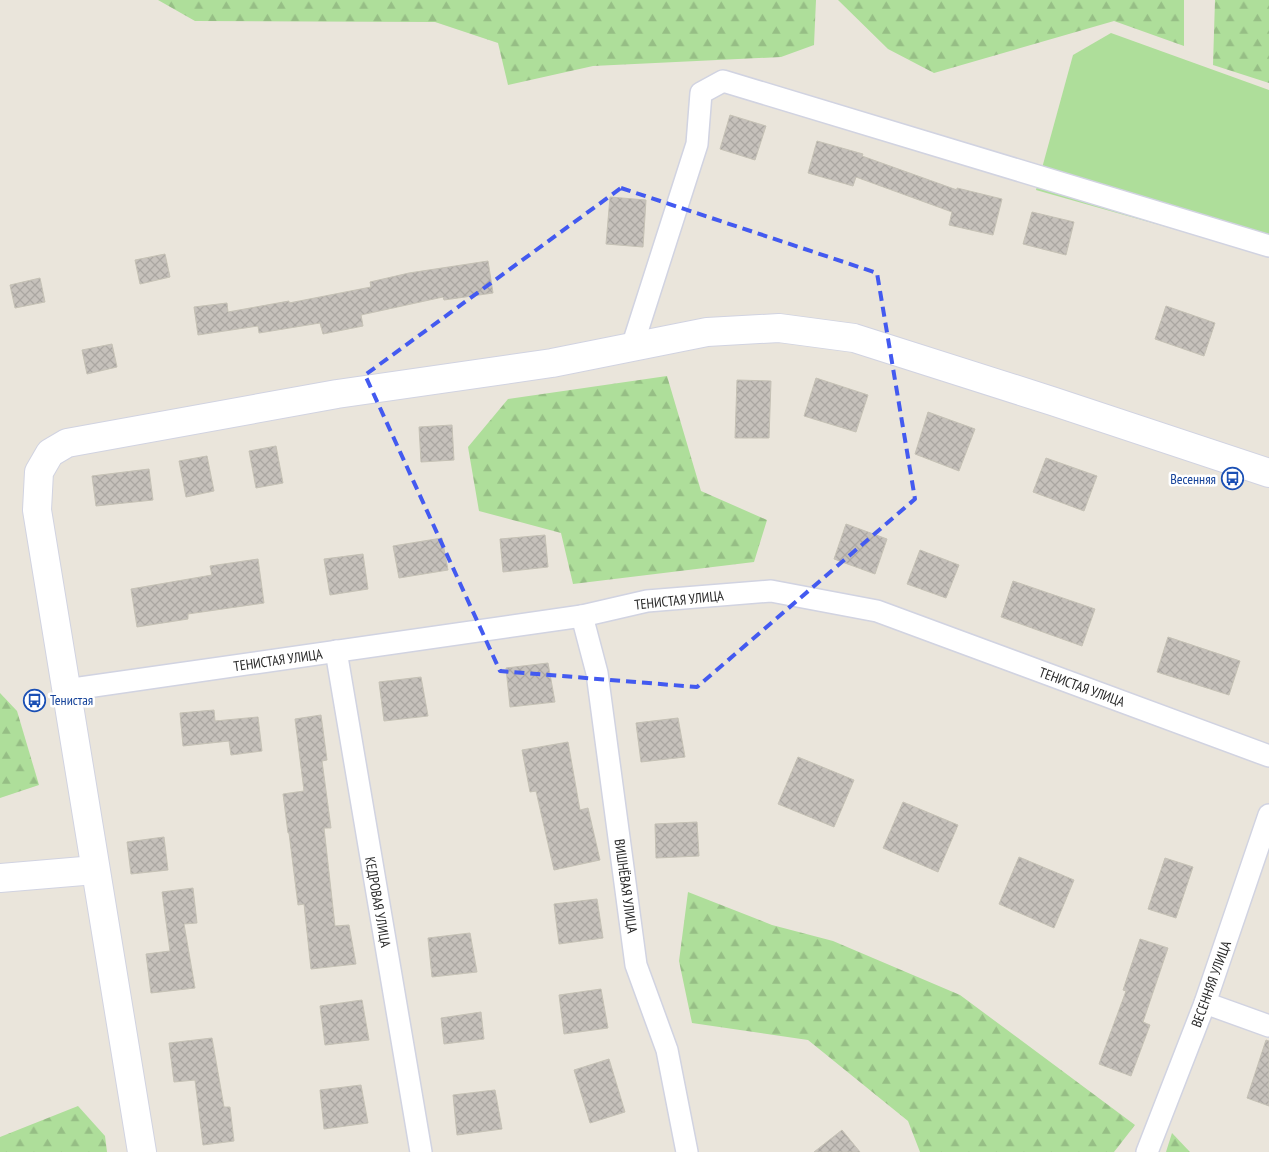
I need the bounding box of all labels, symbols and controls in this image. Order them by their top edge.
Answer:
bus stop icon: Весенняя [1220,467,1244,491]
place label: Весенняя [1170,470,1216,488]
street label: ТЕНИСТАЯ УЛИЦА [633,586,725,614]
street label: ТЕНИСТАЯ УЛИЦА [232,645,324,675]
street label: ТЕНИСТАЯ УЛИЦА [1037,663,1128,711]
bus stop icon: Тенистая [22,688,46,712]
place label: Тенистая [50,691,93,709]
street label: ВИШНЁВАЯ УЛИЦА [610,838,642,935]
street label: КЕДРОВАЯ УЛИЦА [361,855,395,949]
street label: ВЕСЕННЯЯ УЛИЦА [1187,938,1235,1030]

